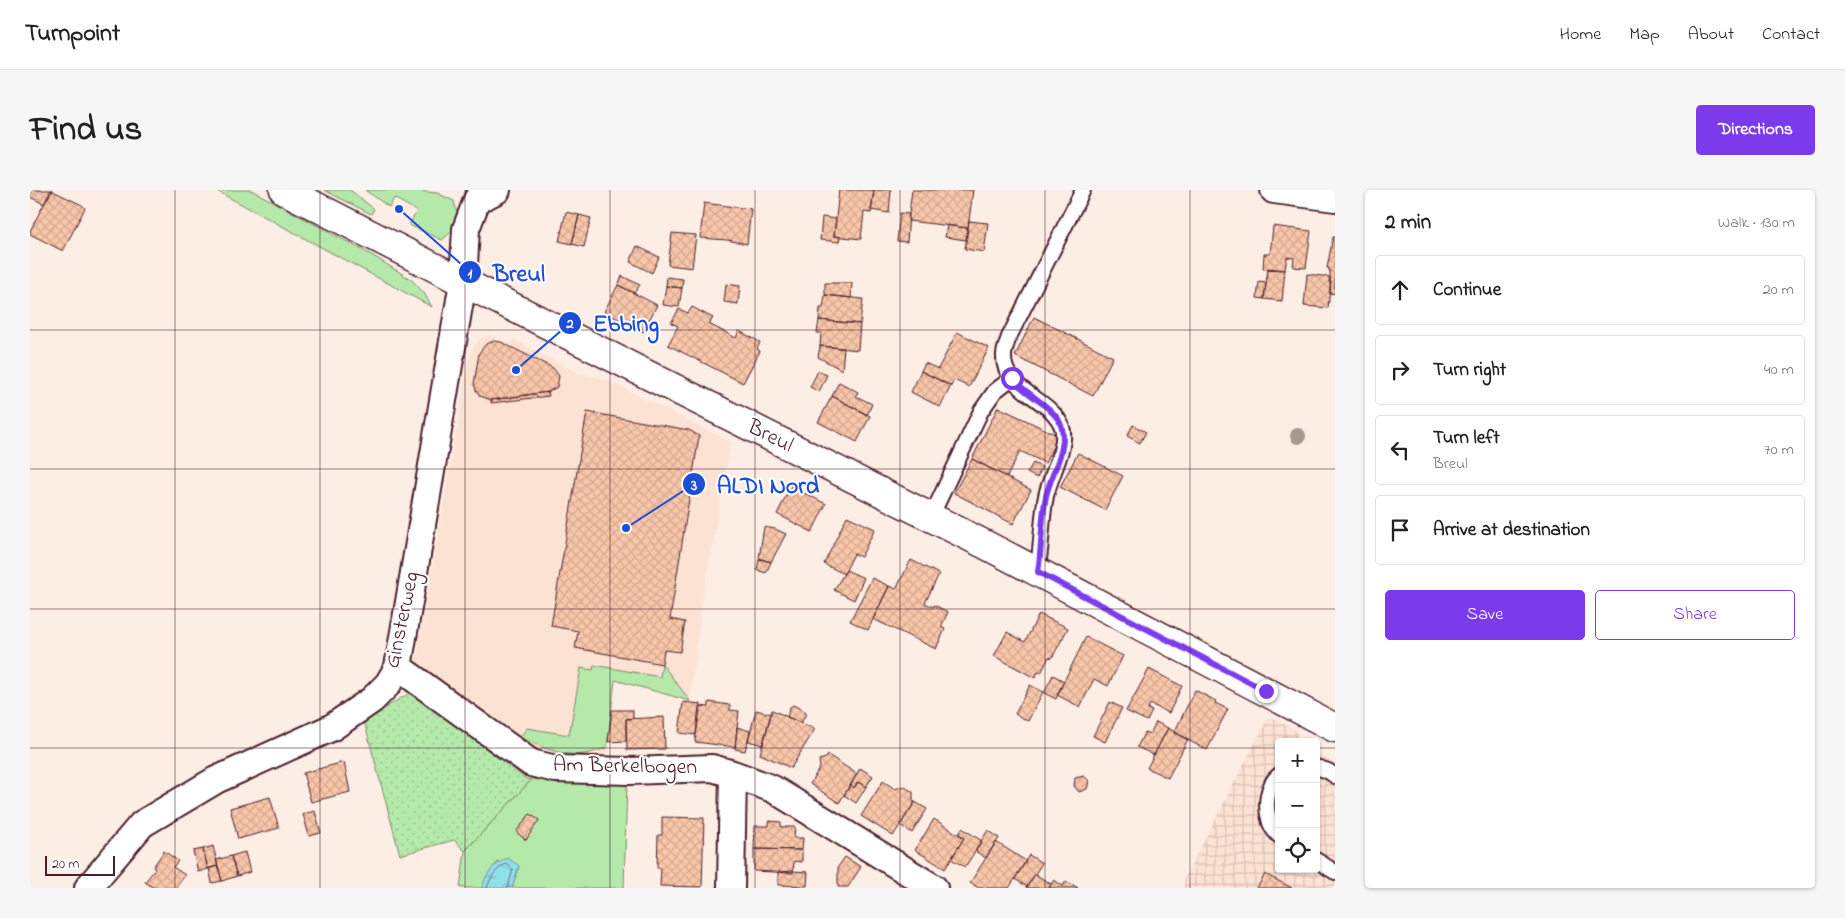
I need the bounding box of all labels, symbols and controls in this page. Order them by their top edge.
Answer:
text: Turnpoint [25,17,120,52]
text: Home [1560,22,1601,48]
text: Map [1629,22,1660,48]
text: About [1688,22,1734,48]
text: Contact [1762,22,1820,48]
text: Find us [30,105,142,156]
button: Directions [1696,105,1815,155]
text: 2 min [1385,208,1431,238]
text: Walk · 130 m [1718,211,1795,235]
callout: Breul [458,253,555,292]
text: Breul [492,258,545,293]
text: 1 [468,263,473,285]
icon: ahead [1386,276,1414,304]
text: Continue [1433,277,1501,304]
text: 20 m [1763,278,1794,302]
callout: Ebbing [558,303,669,342]
text: Ebbing [593,308,659,344]
text: 2 [565,313,574,335]
icon: right [1386,356,1414,384]
text: Turn right [1433,357,1506,384]
text: 40 m [1764,358,1794,382]
route start [1001,367,1024,390]
street label: Breul [741,411,799,462]
text: Turn left [1433,425,1500,452]
icon: left [1386,436,1414,464]
text: 70 m [1764,438,1794,462]
text: Breul [1433,452,1468,476]
callout: ALDI Nord [682,465,829,504]
text: ALDI Nord [717,470,820,505]
text: 3 [690,475,697,497]
icon: arrive [1386,516,1414,544]
text: Arrive at destination [1433,517,1590,544]
street label: Ginsterweg [377,569,430,671]
button: Save [1385,590,1585,640]
button: Share [1595,590,1795,640]
route end [1255,680,1278,703]
map controls [1275,738,1320,873]
button: + [1275,738,1320,783]
street label: Am Berkelbogen [552,750,697,785]
button: − [1275,783,1320,828]
button: locate [1275,828,1320,873]
scale bar [45,853,115,876]
text: 20 m [52,854,79,875]

